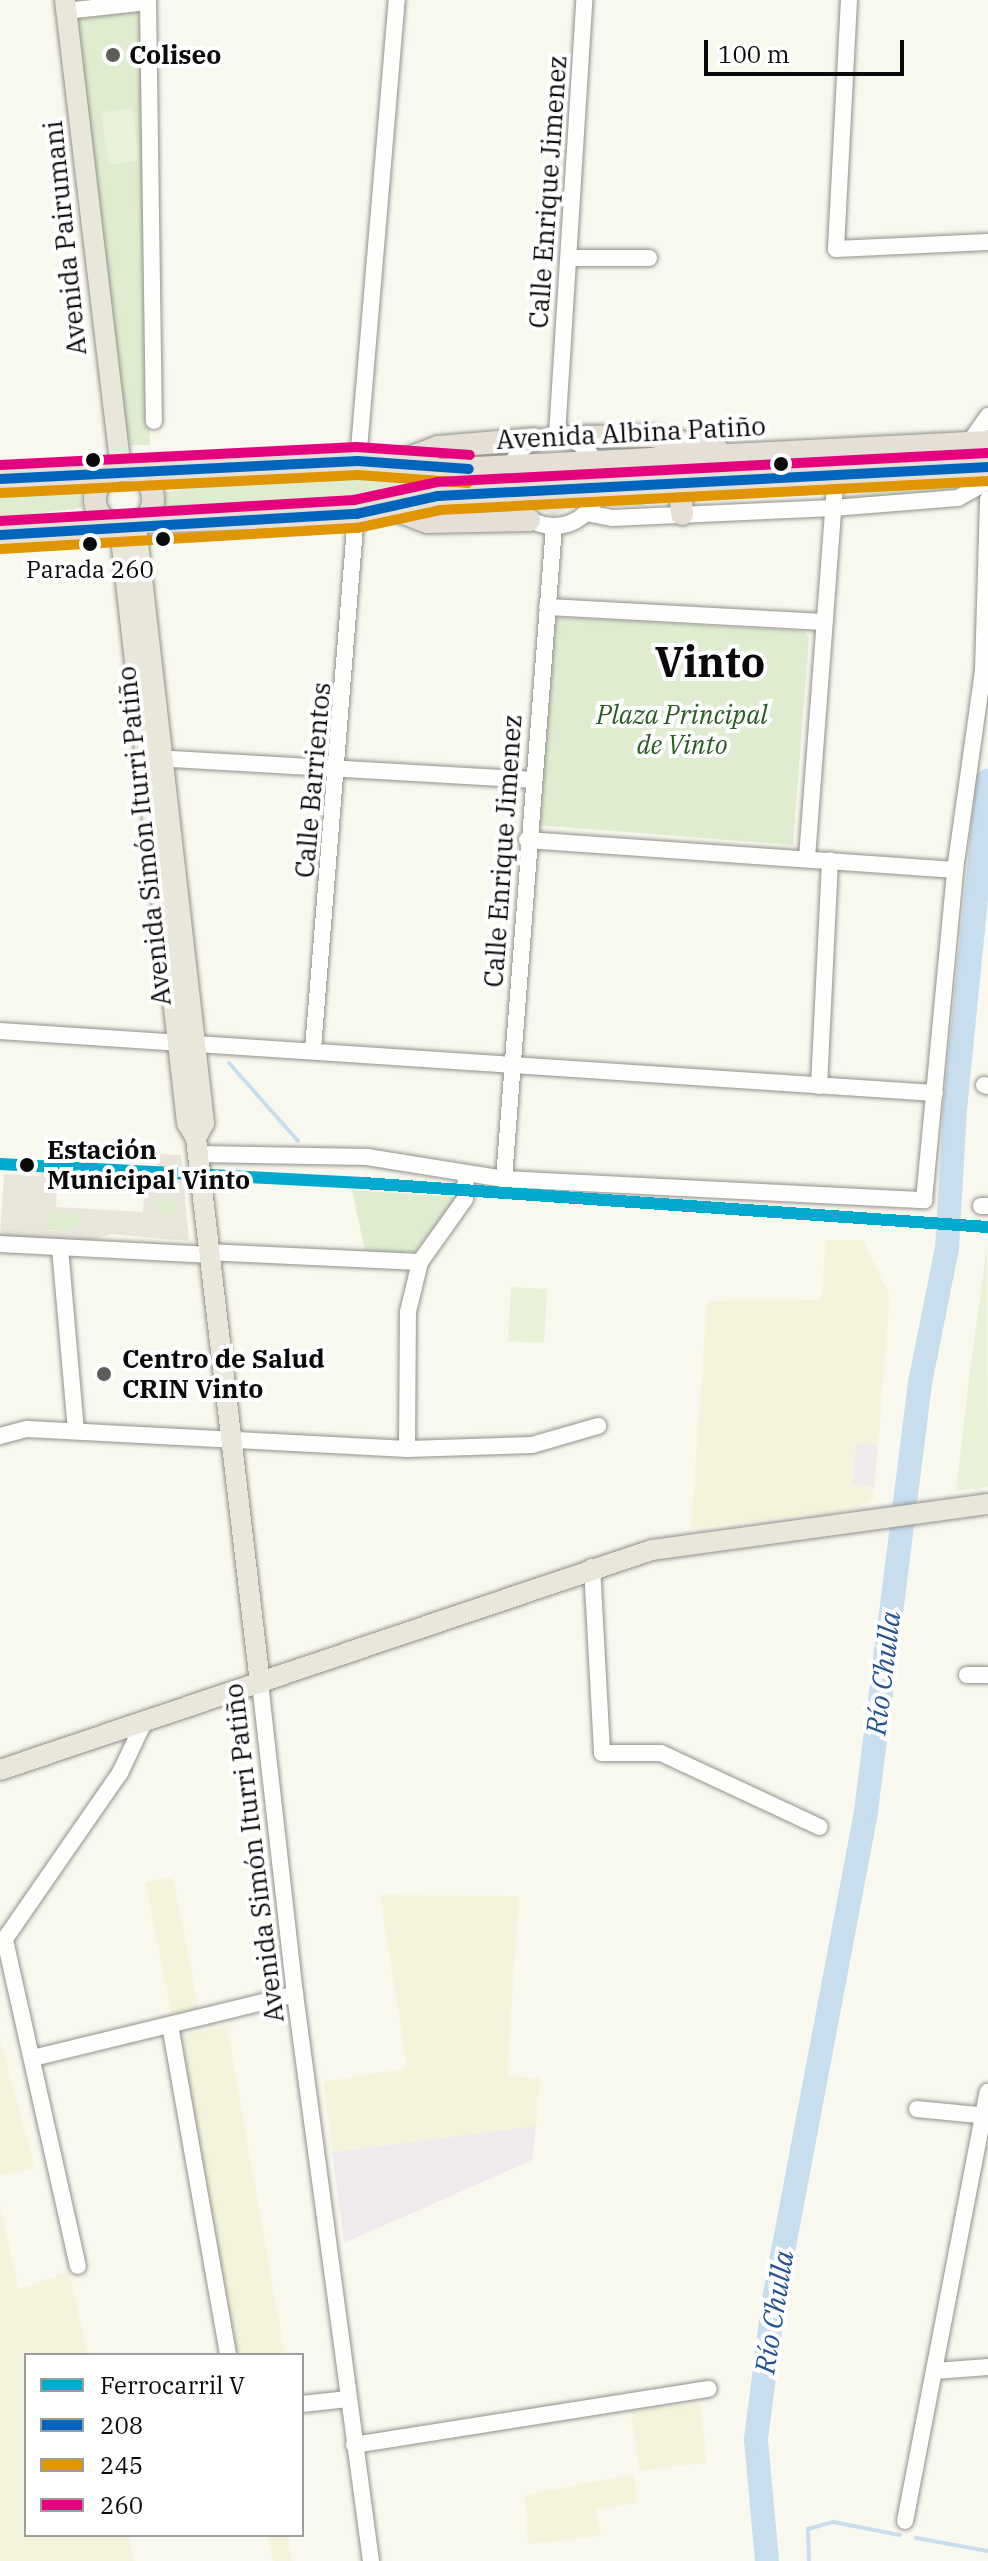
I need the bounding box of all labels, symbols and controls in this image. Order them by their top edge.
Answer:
scale bar [708,24,908,74]
text: 100 m [718,38,790,70]
place label: Coliseo [129,39,221,71]
marker: Coliseo [104,46,122,64]
street label: Calle Enrique Jimenez [523,55,573,329]
street label: Avenida Pairumani [37,119,93,357]
street label: Avenida Albina Patiño [495,410,767,456]
unlabelled marker [85,452,101,468]
unlabelled marker [773,456,789,472]
unlabelled marker [155,531,171,547]
marker: Parada 260 [82,536,98,552]
place label: Parada 260 [26,556,154,584]
district label: Vinto [655,637,765,687]
street label: Avenida Simón Iturri Patiño [111,665,177,1007]
street label: Calle Barrientos [289,681,337,879]
park label: Plaza Principal de Vinto [596,699,768,760]
street label: Calle Enrique Jimenez [478,714,528,988]
place label: Estación Municipal Vinto [47,1134,250,1196]
marker: Estación Municipal Vinto [14,1152,40,1178]
place label: Centro de Salud CRIN Vinto [122,1343,325,1404]
marker: Centro de Salud CRIN Vinto [93,1363,115,1385]
water label: Río Chulla [859,1609,907,1737]
street label: Avenida Simón Iturri Patiño [218,1682,290,2024]
water label: Río Chulla [748,2248,800,2376]
legend [24,2353,304,2537]
text: Ferrocarril V [100,2369,245,2401]
text: 208 [100,2409,143,2441]
text: 245 [100,2449,143,2481]
text: 260 [100,2489,143,2521]

